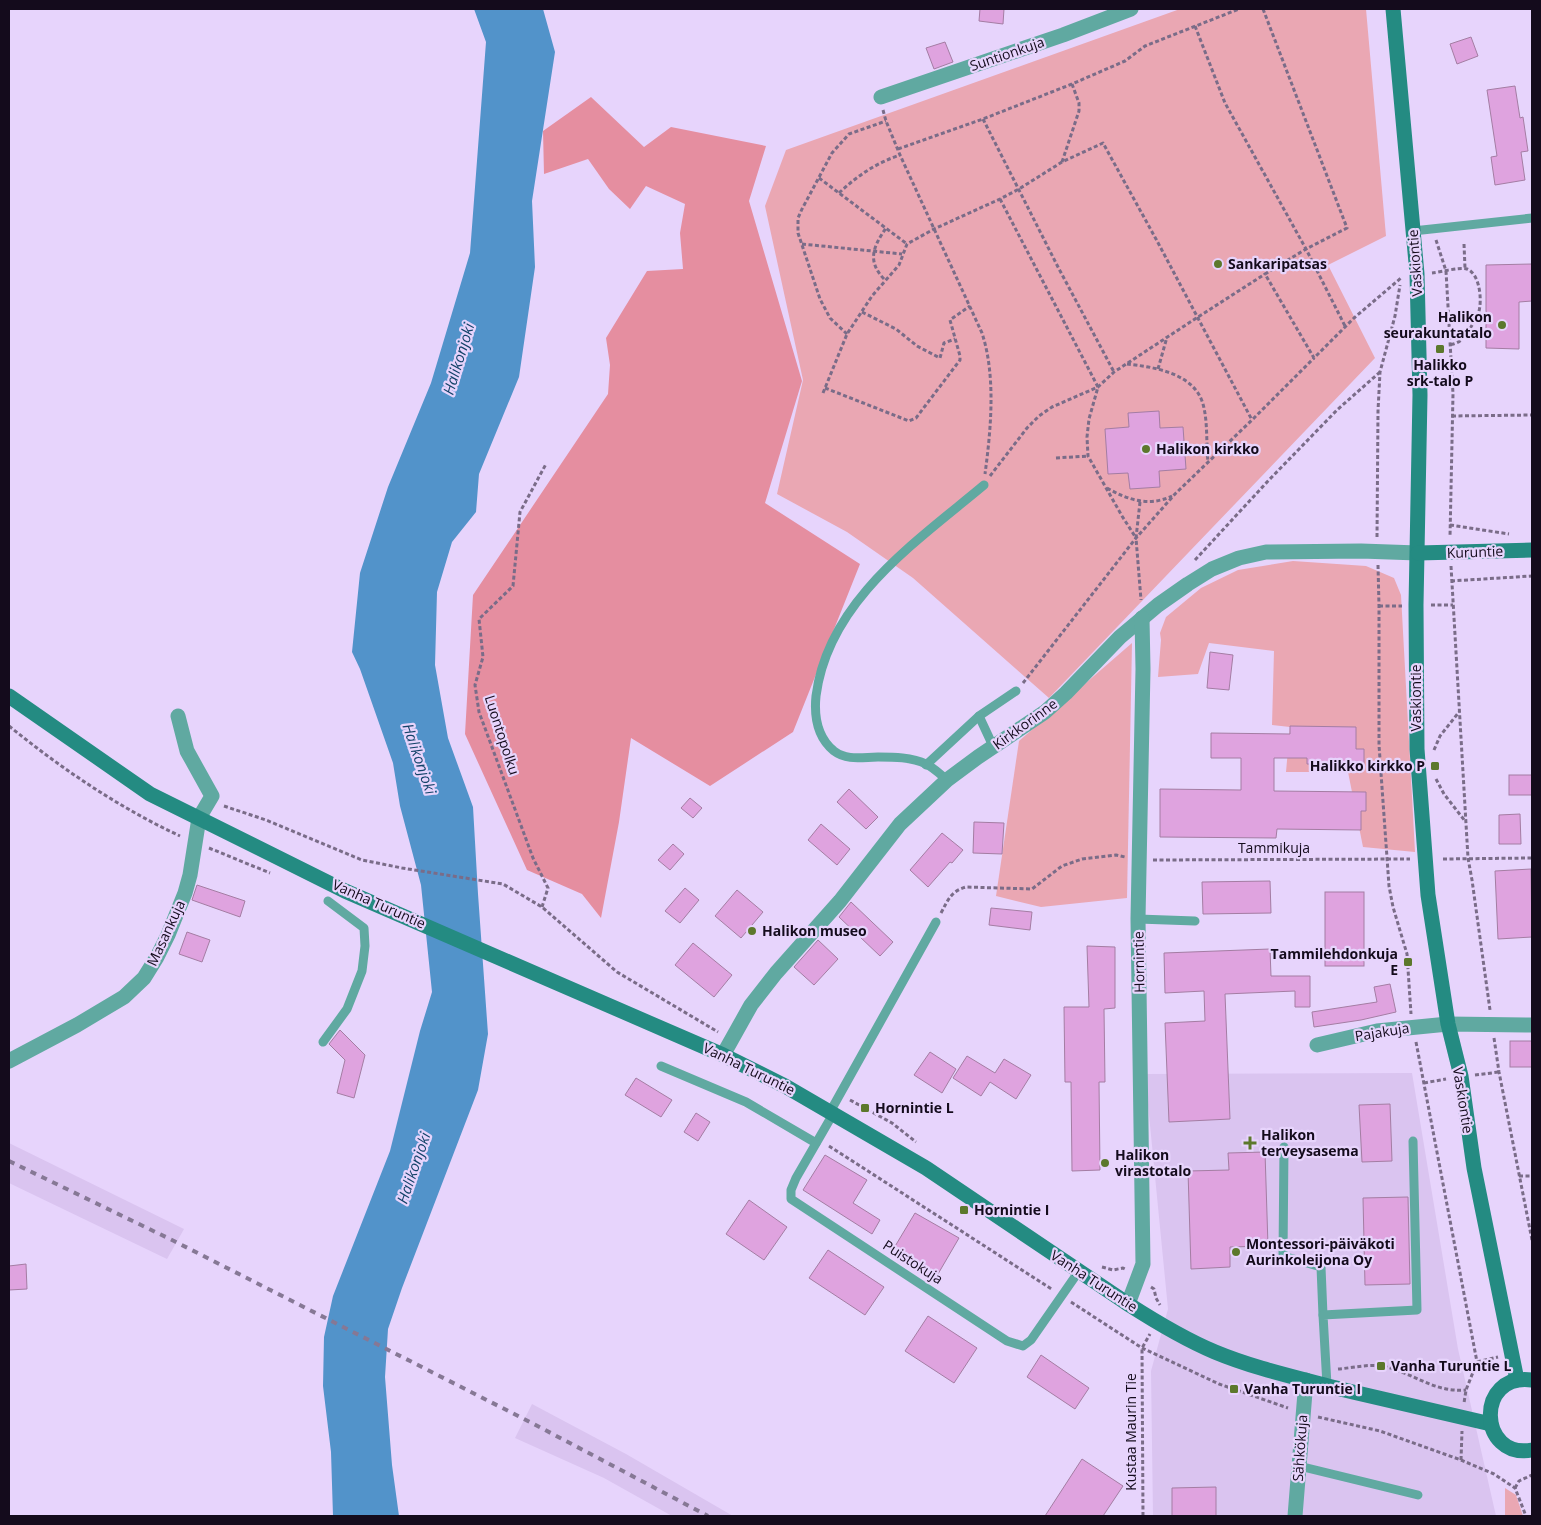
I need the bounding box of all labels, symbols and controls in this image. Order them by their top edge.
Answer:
street label: Suntionkuja [967,32,1047,75]
street label: Vaskiontie [1403,229,1426,297]
place label: Sankaripatsas [1228,254,1327,273]
marker: Sankaripatsas [1212,258,1224,270]
place label: Halikon seurakuntatalo [1384,307,1492,342]
marker: Halikon seurakuntatalo [1496,319,1508,331]
water label: Halikonjoki [438,320,478,397]
marker: Halikko srk-talo P [1434,343,1446,355]
place label: Halikko srk-talo P [1407,355,1473,390]
place label: Halikon kirkko [1156,439,1260,458]
marker: Halikon kirkko [1140,443,1152,455]
street label: Kuruntie [1446,541,1504,562]
street label: Vaskiontie [1406,664,1425,732]
street label: Luontopolku [481,693,524,777]
street label: Kirkkorinne [989,694,1061,753]
water label: Halikonjoki [398,720,442,797]
place label: Halikko kirkko P [1310,756,1425,775]
marker: Halikko kirkko P [1429,760,1441,772]
street label: Tammikuja [1238,838,1310,857]
street label: Vanha Turuntie [330,874,429,933]
street label: Masankuja [142,897,189,969]
place label: Halikon museo [762,921,867,940]
marker: Halikon museo [746,925,758,937]
street label: Hornintie [1128,931,1149,993]
place label: Tammilehdonkuja E [1271,944,1398,979]
marker: Tammilehdonkuja E [1402,956,1414,968]
street label: Pajakuja [1353,1018,1410,1045]
street label: Vanha Turuntie [700,1038,799,1099]
street label: Vaskiontie [1449,1065,1478,1135]
place label: Hornintie L [875,1098,954,1117]
marker: Hornintie L [859,1102,871,1114]
place label: Halikon terveysasema [1261,1125,1359,1160]
water label: Halikonjoki [392,1129,435,1206]
marker: Halikon terveysasema [1243,1136,1257,1150]
place label: Halikon virastotalo [1115,1145,1192,1180]
marker: Halikon virastotalo [1099,1157,1111,1169]
place label: Hornintie I [974,1200,1049,1219]
marker: Hornintie I [958,1204,970,1216]
place label: Montessori-päiväkoti Aurinkoleijona Oy [1246,1234,1395,1269]
street label: Puistokuja [880,1235,947,1288]
street label: Vanha Turuntie [1047,1245,1142,1316]
marker: Montessori-päiväkoti Aurinkoleijona Oy [1230,1246,1242,1258]
place label: Vanha Turuntie L [1391,1356,1511,1375]
marker: Vanha Turuntie L [1375,1360,1387,1372]
street label: Kustaa Maurin Tie [1121,1373,1140,1491]
place label: Vanha Turuntie I [1244,1379,1361,1398]
marker: Vanha Turuntie I [1228,1383,1240,1395]
street label: Sähkökuja [1288,1414,1311,1482]

